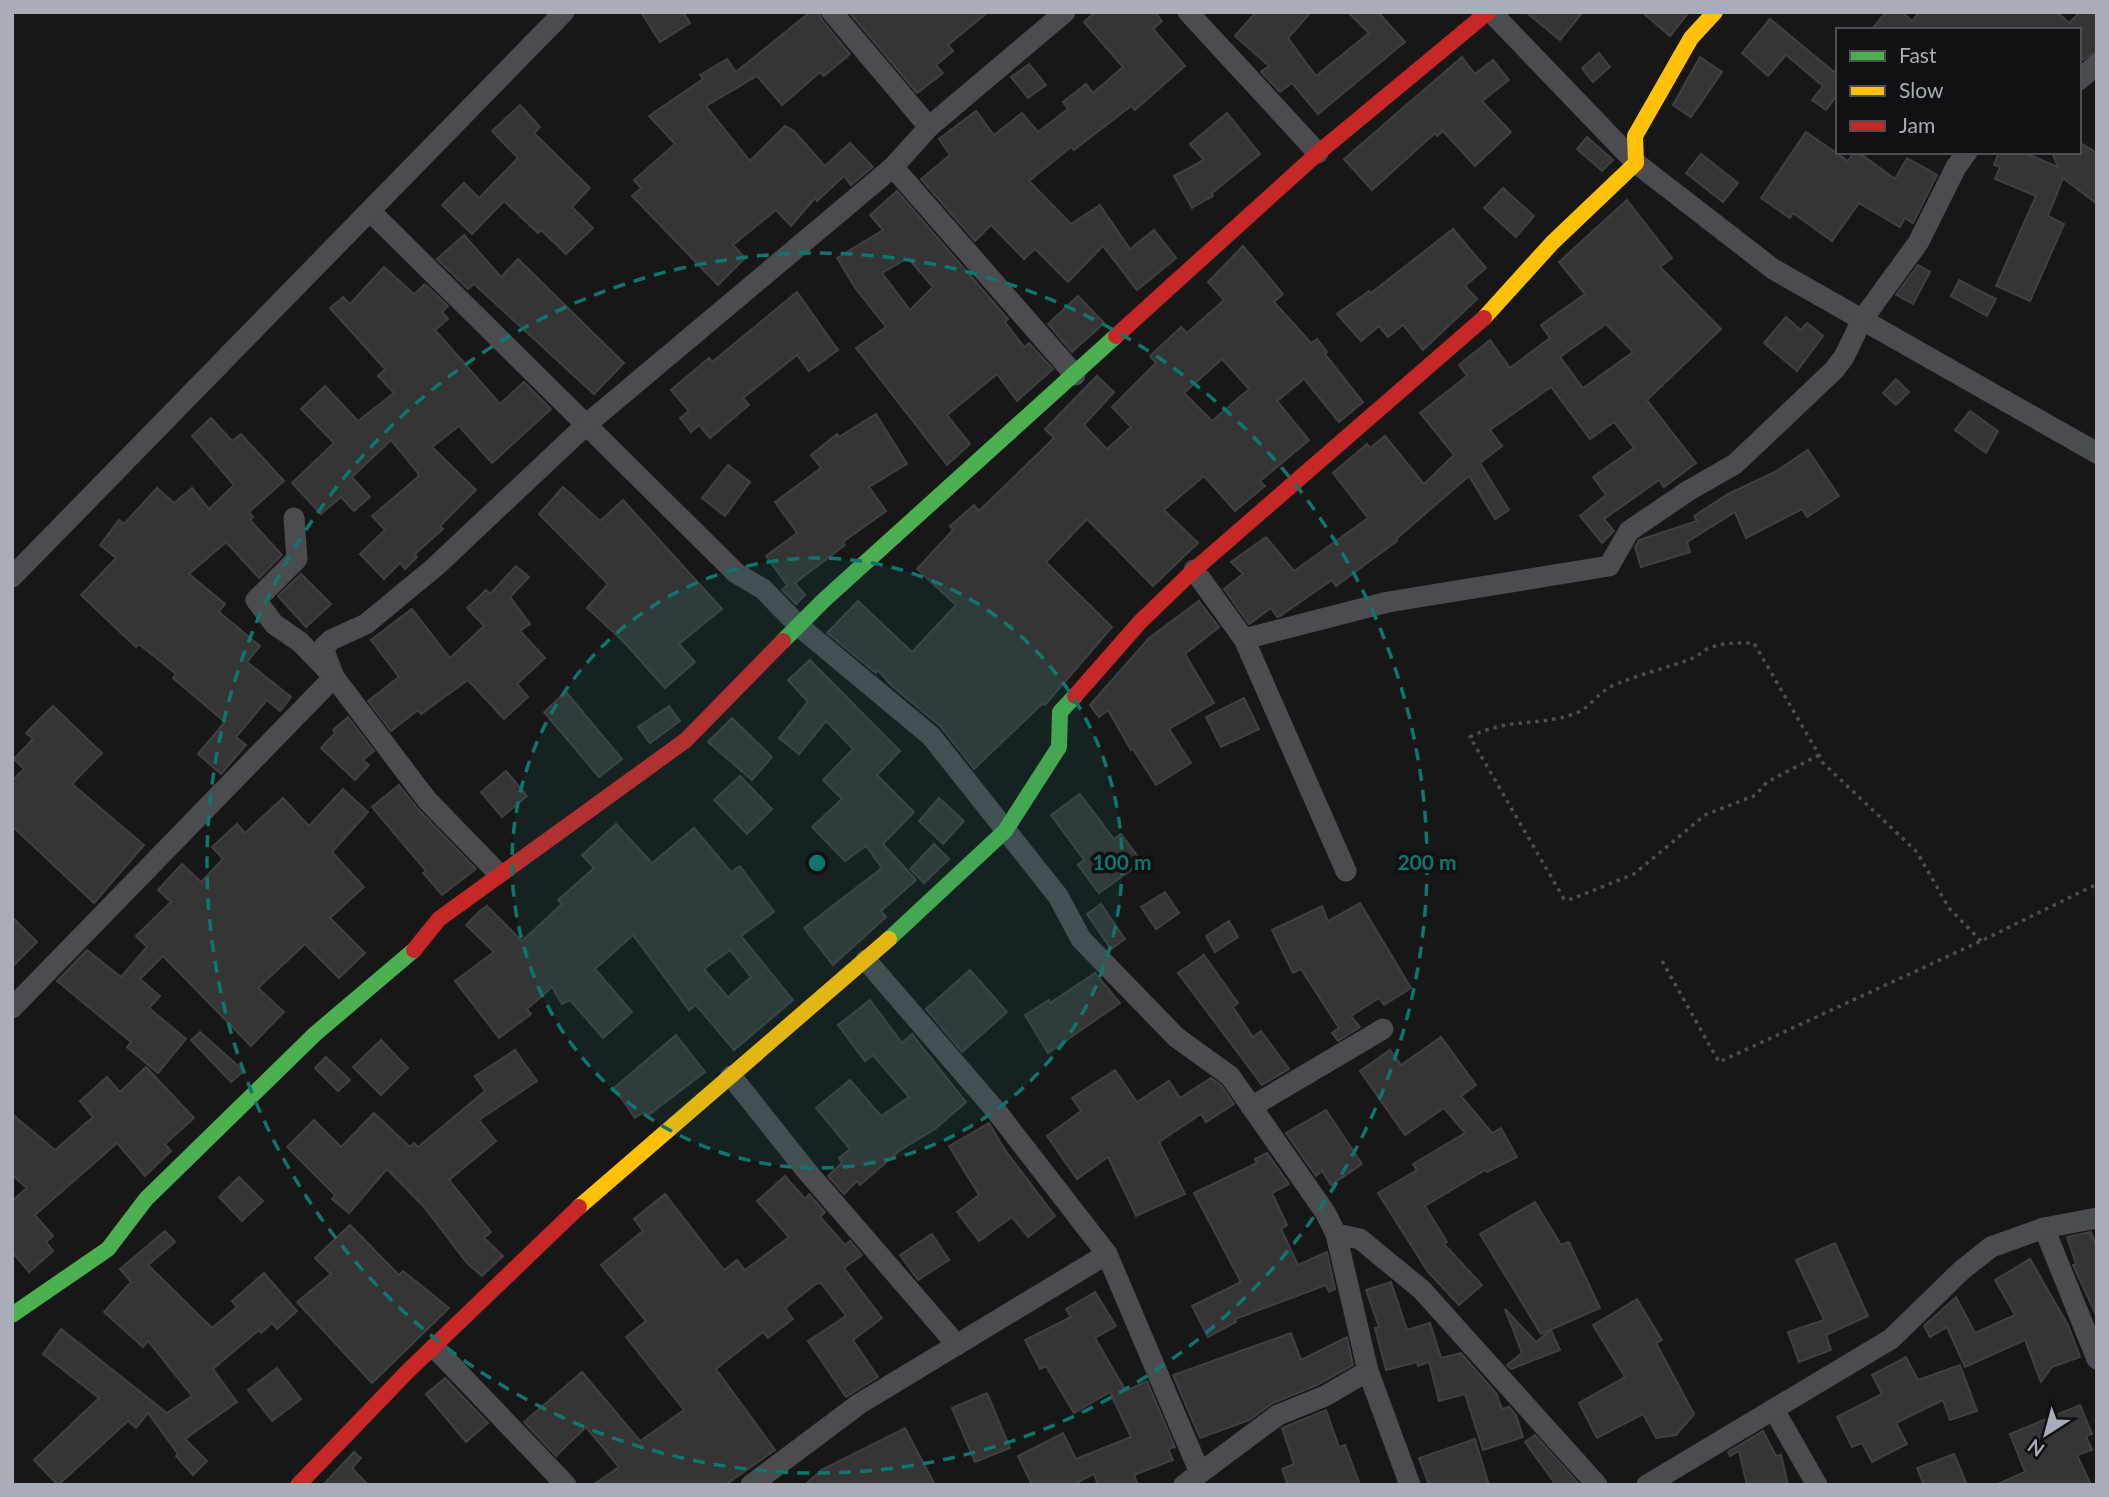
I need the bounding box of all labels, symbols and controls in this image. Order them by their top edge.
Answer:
legend [1836,28,2081,154]
text: Fast [1899,42,1937,67]
text: Slow [1899,77,1944,102]
text: Jam [1899,112,1935,137]
text: 100 m [1092,849,1152,874]
text: 200 m [1397,849,1457,874]
centre of rings [805,851,829,875]
north arrow [2011,1399,2081,1469]
text: N [2023,1435,2048,1462]

